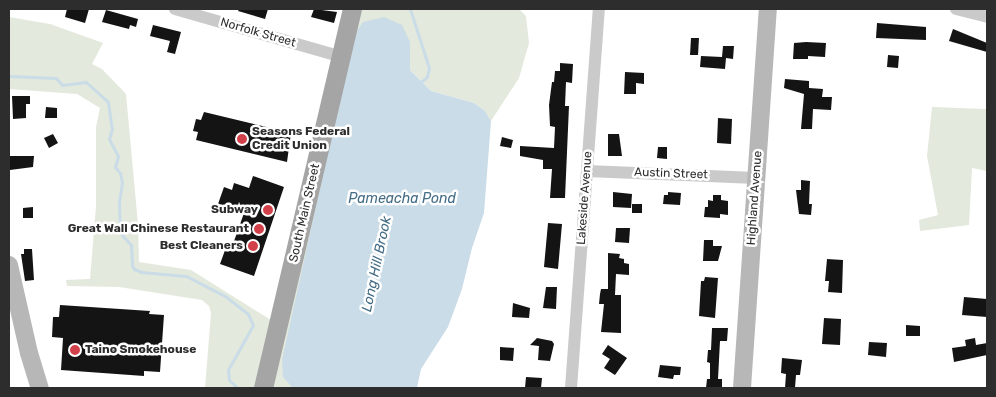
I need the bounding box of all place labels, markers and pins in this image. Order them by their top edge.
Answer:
place label: Seasons Federal Credit Union [252,125,350,153]
marker: Seasons Federal Credit Union [236,133,248,145]
place label: Subway [211,203,258,217]
marker: Subway [262,204,274,216]
place label: Great Wall Chinese Restaurant [68,222,249,236]
marker: Great Wall Chinese Restaurant [253,223,265,235]
place label: Best Cleaners [160,239,243,253]
marker: Best Cleaners [247,240,259,252]
place label: Taino Smokehouse [85,343,196,357]
marker: Taino Smokehouse [69,344,81,356]

